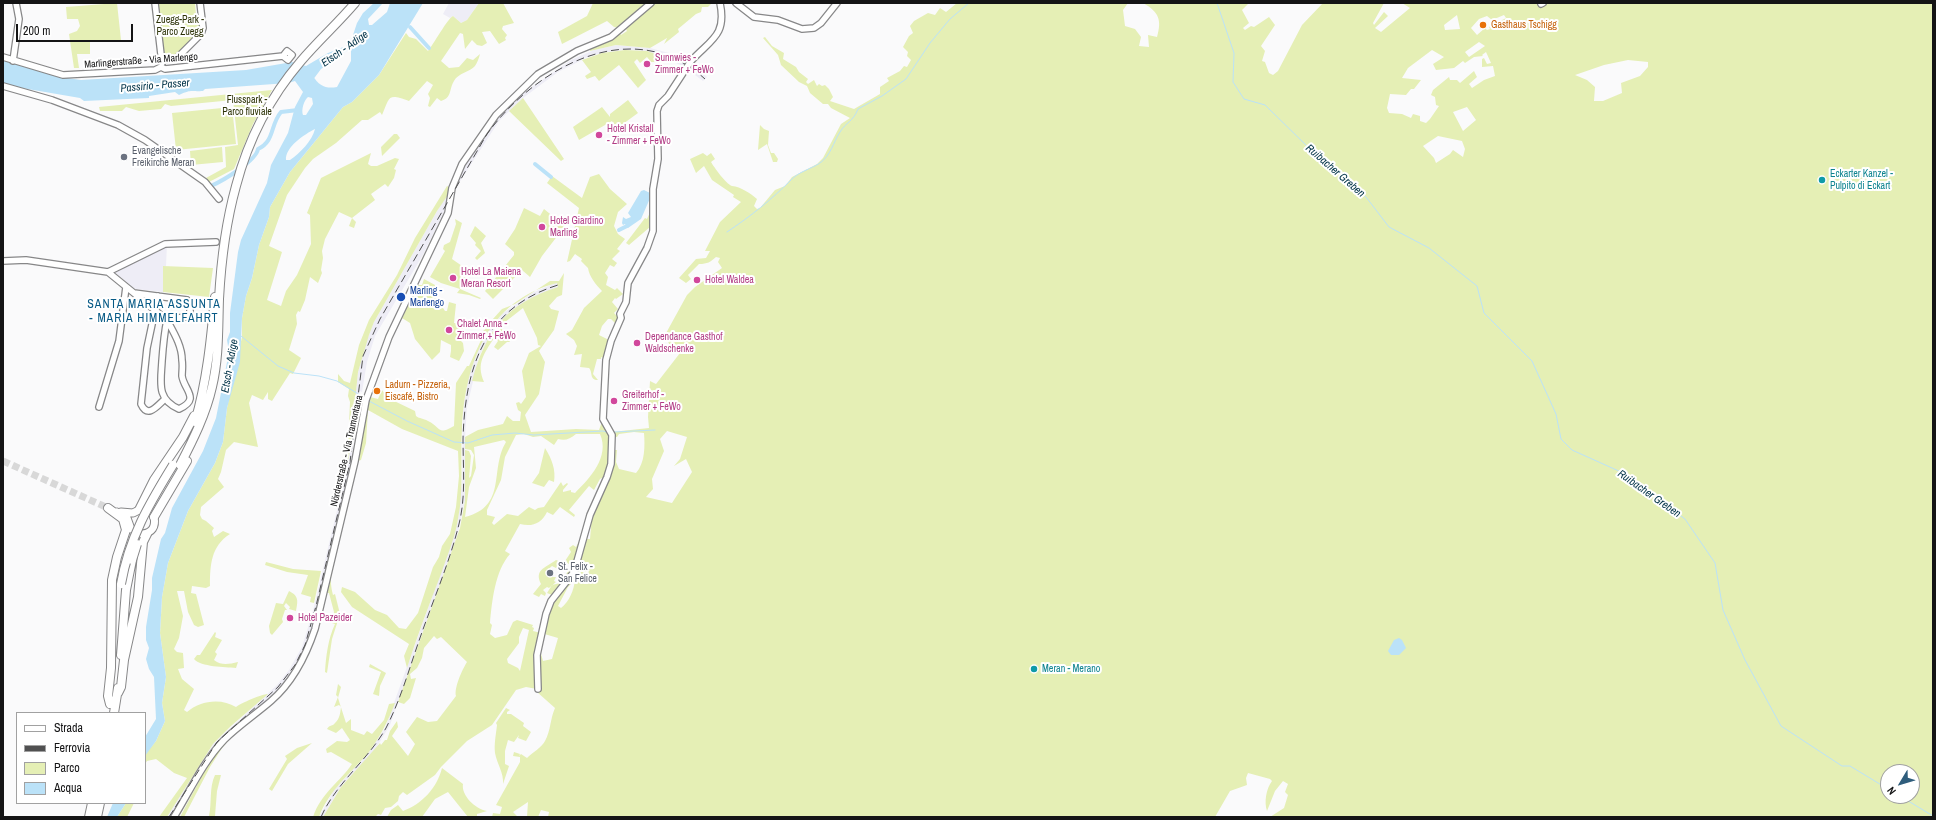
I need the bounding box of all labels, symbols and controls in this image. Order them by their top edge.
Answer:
park label: Zuegg-Park - Parco Zuegg [156,14,204,38]
scale bar [18,16,135,42]
place label: Gasthaus Tschigg [1491,19,1557,31]
marker: Gasthaus Tschigg [1478,20,1488,30]
text: 200 m [23,23,50,39]
water label: Etsch - Adige [319,28,371,70]
street label: Marlingerstraße - Via Marlengo [84,51,198,71]
place label: Sunnwies - Zimmer + FeWo [655,52,714,76]
marker: Sunnwies - Zimmer + FeWo [642,59,652,69]
water label: Passirio - Passer [120,76,190,96]
park label: Flusspark - Parco fluviale [222,94,272,118]
place label: Hotel Kristall - Zimmer + FeWo [607,123,671,146]
marker: Hotel Kristall - Zimmer + FeWo [594,130,604,140]
water label: Ruibacher Greben [1303,142,1367,200]
place label: Evangelische Freikirche Meran [132,145,194,168]
marker: Evangelische Freikirche Meran [119,152,129,162]
place label: Eckarter Kanzel - Pulpito di Eckart [1830,168,1893,192]
marker: Eckarter Kanzel - Pulpito di Eckart [1817,175,1827,185]
place label: Hotel Giardino Marling [550,215,603,238]
marker: Hotel Giardino Marling [537,222,547,232]
place label: Hotel La Maiena Meran Resort [461,266,521,290]
marker: Hotel La Maiena Meran Resort [448,273,458,283]
place label: Hotel Waldea [705,274,754,286]
marker: Hotel Waldea [692,275,702,285]
place label: Marling - Marlengo [410,285,444,308]
marker: Marling - Marlengo [395,291,407,303]
district label: SANTA MARIA ASSUNTA - MARIA HIMMELFAHRT [87,298,221,326]
place label: Chalet Anna - Zimmer + FeWo [457,318,516,342]
marker: Chalet Anna - Zimmer + FeWo [444,325,454,335]
place label: Dependance Gasthof Waldschenke [645,331,722,354]
water label: Etsch - Adige [219,338,241,394]
marker: Dependance Gasthof Waldschenke [632,338,642,348]
place label: Ladurn - Pizzeria, Eiscafé, Bistro [385,379,450,402]
marker: Ladurn - Pizzeria, Eiscafé, Bistro [372,386,382,396]
place label: Greiterhof - Zimmer + FeWo [622,389,681,412]
street label: Nörderstraße - Via Tramontana [328,394,366,508]
marker: Greiterhof - Zimmer + FeWo [609,396,619,406]
water label: Ruibacher Greben [1615,467,1683,521]
place label: St. Felix - San Felice [558,561,597,584]
marker: St. Felix - San Felice [545,568,555,578]
place label: Hotel Pazeider [298,612,352,624]
marker: Hotel Pazeider [285,613,295,623]
place label: Meran - Merano [1042,663,1100,675]
marker: Meran - Merano [1029,664,1039,674]
legend [16,712,146,804]
text: Strada [54,720,83,736]
text: Ferrovia [54,740,90,756]
text: Parco [54,760,80,776]
north arrow [1880,764,1920,804]
text: Acqua [54,780,82,796]
text: N [1884,784,1899,798]

